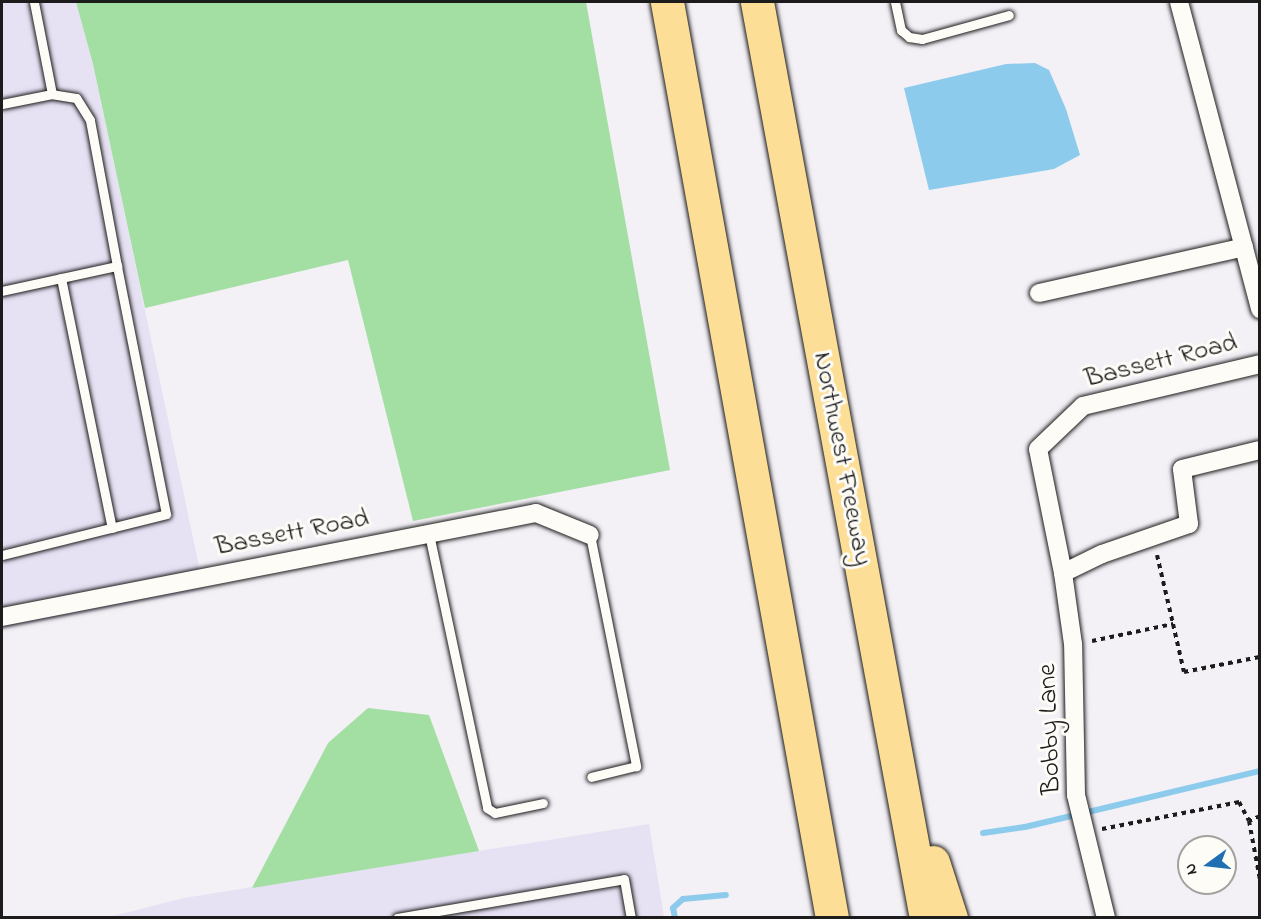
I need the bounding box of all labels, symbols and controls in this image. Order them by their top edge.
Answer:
street label: Bassett Road [1081,326,1241,396]
street label: Northwest Freeway [805,349,879,569]
street label: Bassett Road [212,502,372,564]
street label: Bobby Lane [1032,663,1068,795]
north arrow [1177,835,1237,895]
text: N [1179,861,1205,877]

